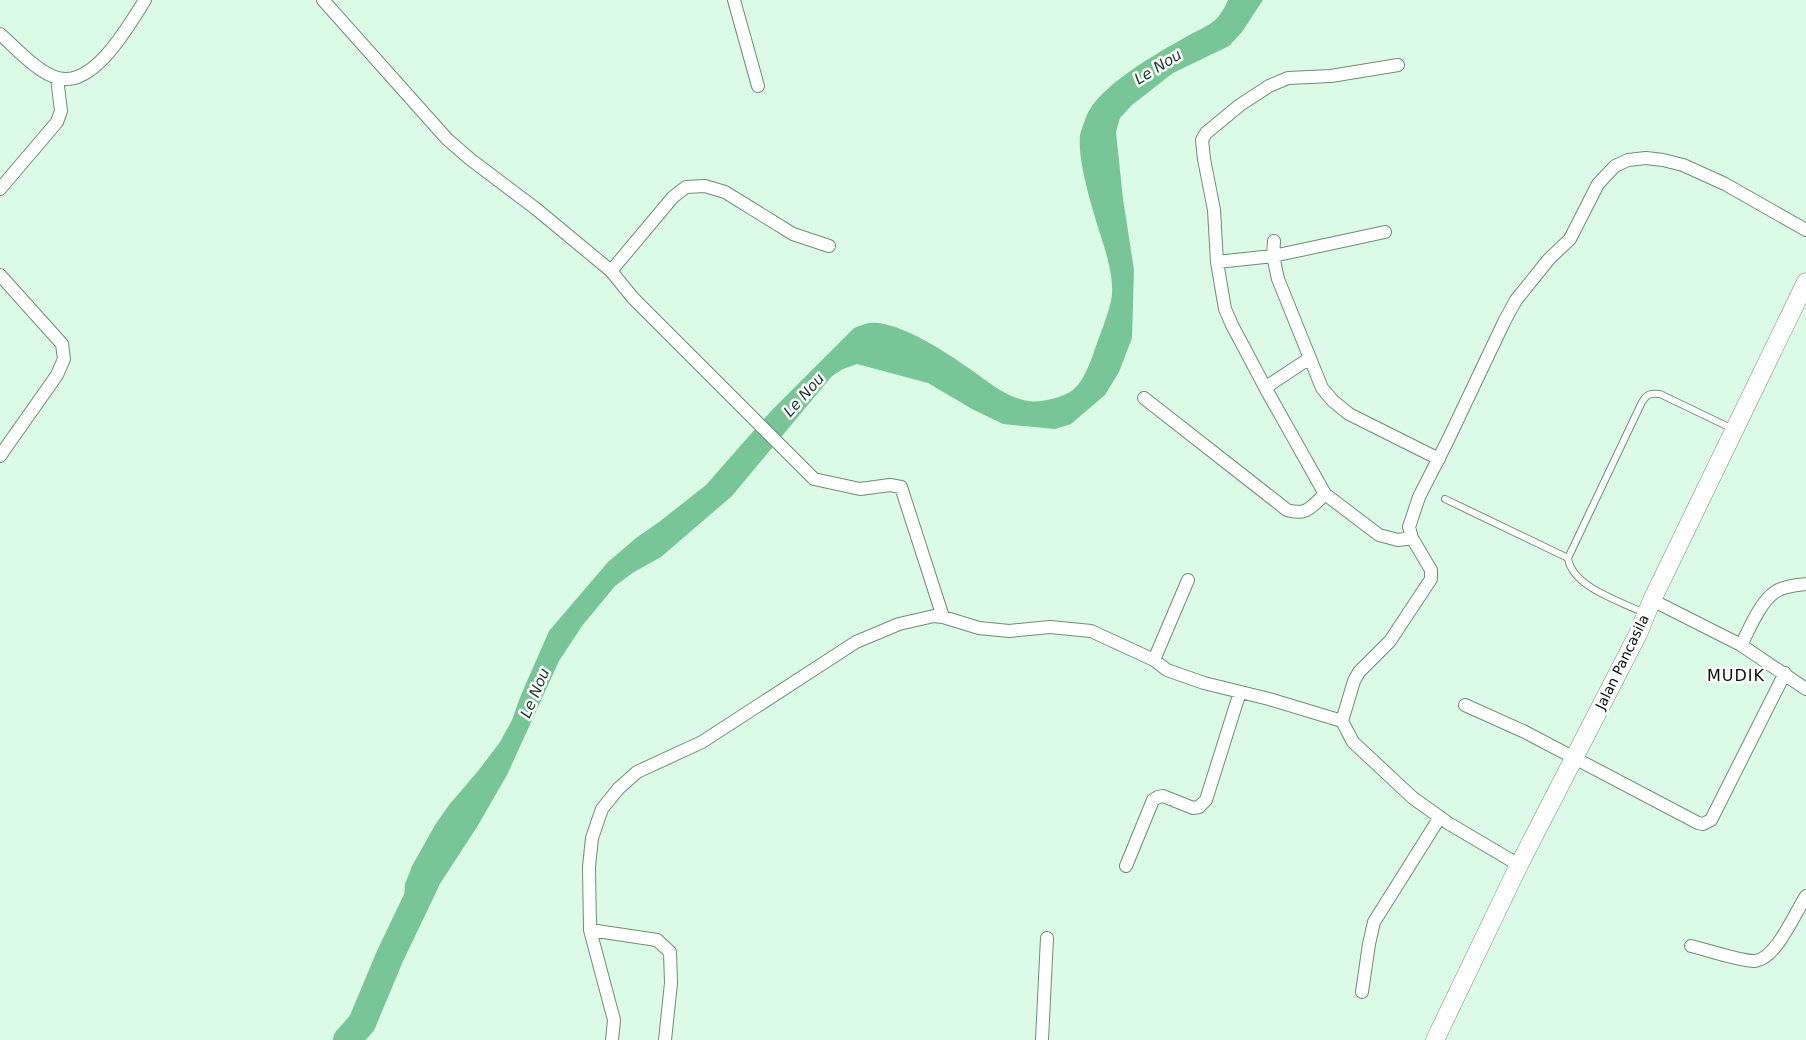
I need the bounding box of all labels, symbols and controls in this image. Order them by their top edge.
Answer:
water label: Le Nou [1131,46,1185,88]
water label: Le Nou [780,370,828,420]
street label: Jalan Pancasila [1592,612,1652,713]
water label: Le Nou [517,665,553,721]
district label: MUDIK [1707,666,1765,685]

